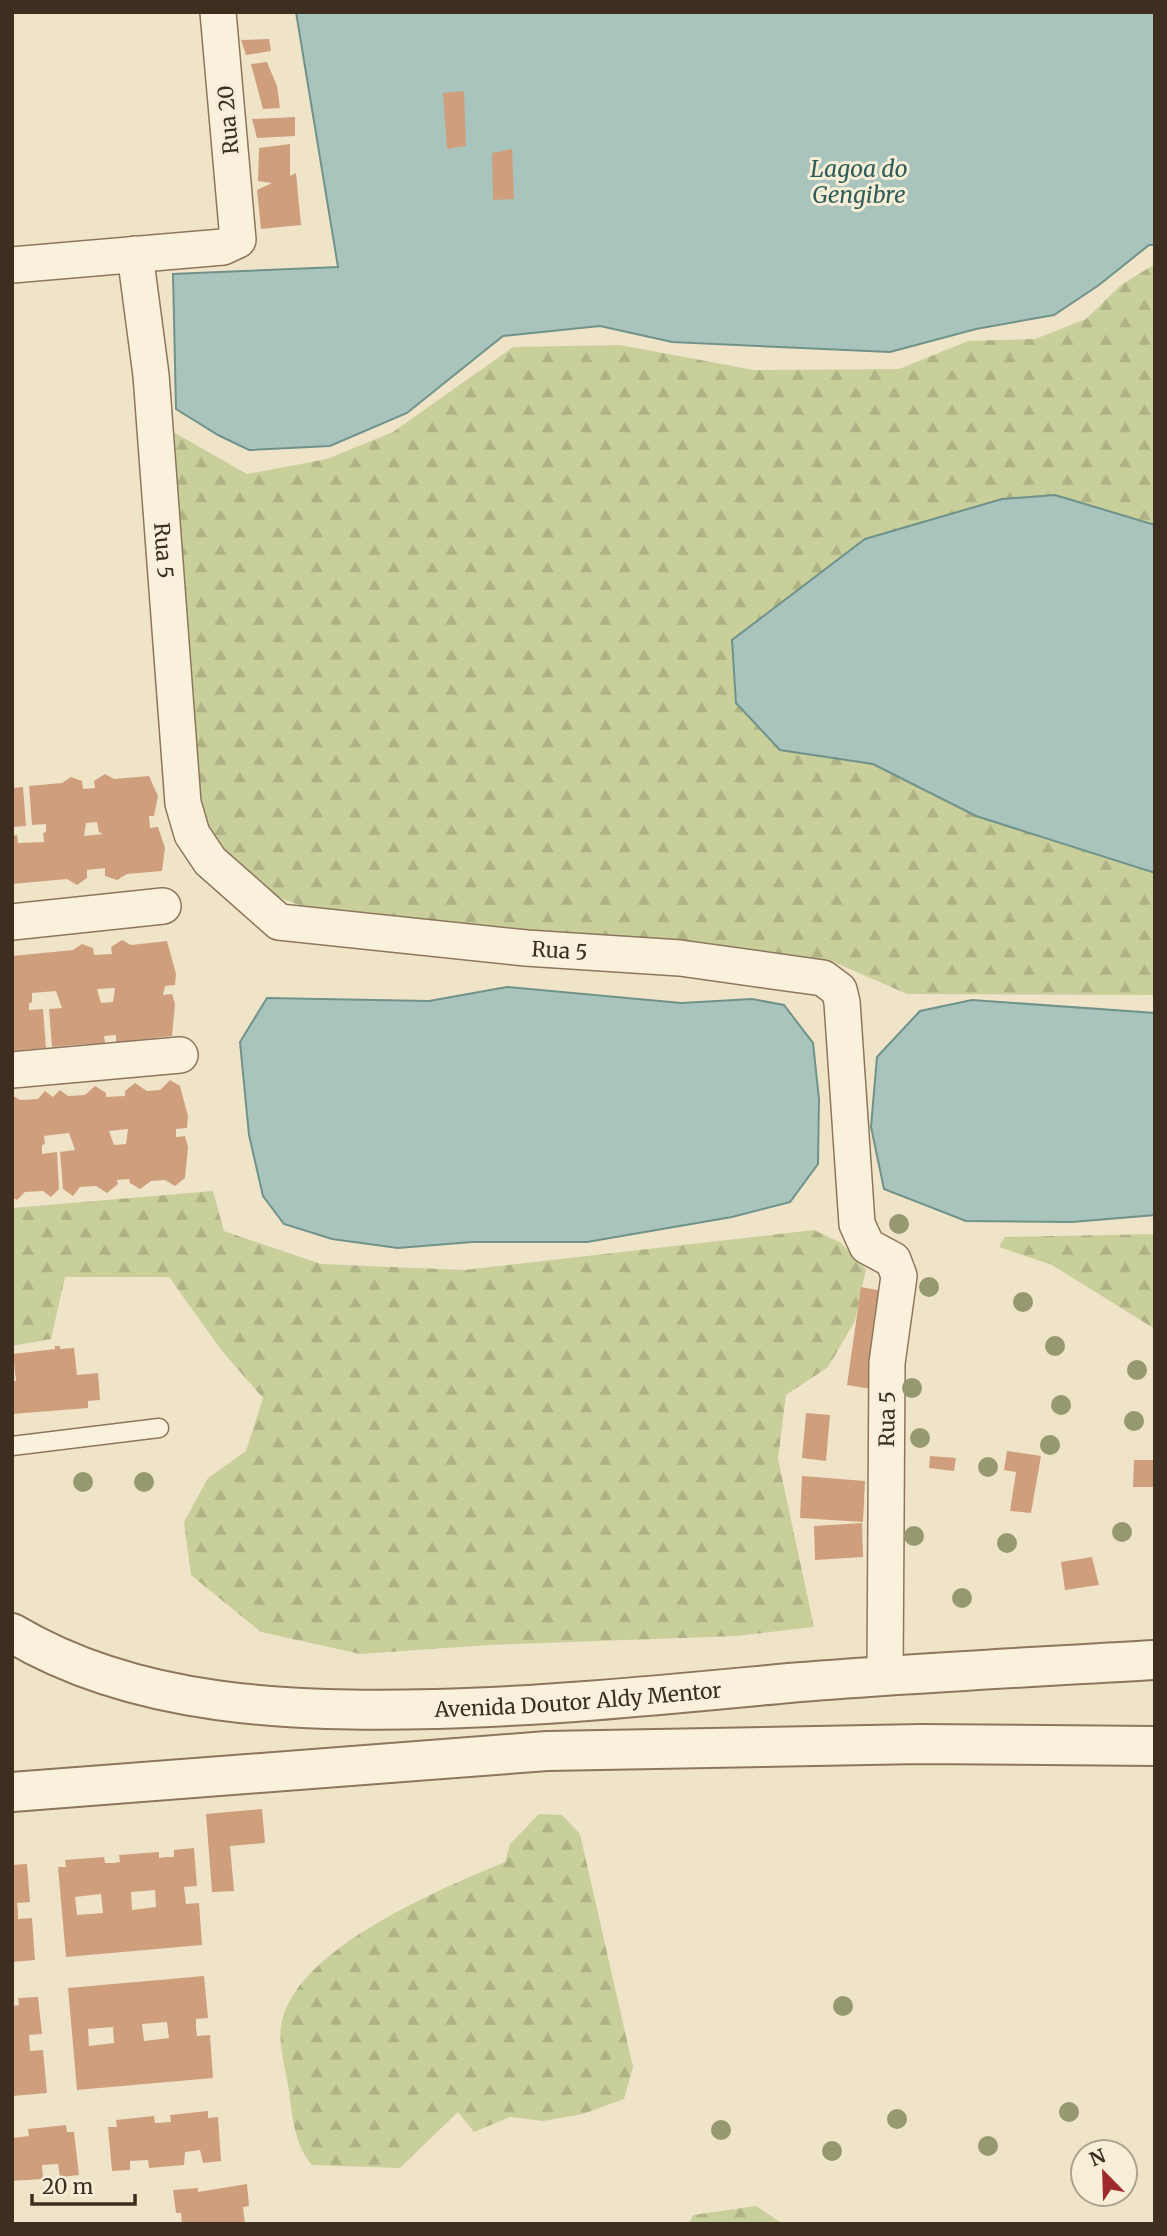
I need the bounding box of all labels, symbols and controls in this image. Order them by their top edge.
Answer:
street label: Rua 20 [212,84,244,156]
water label: Lagoa do Gengibre [810,154,908,209]
street label: Rua 5 [149,522,180,579]
street label: Rua 5 [531,935,588,965]
street label: Rua 5 [873,1391,901,1447]
street label: Avenida Doutor Aldy Mentor [433,1676,723,1723]
north arrow [1069,2138,1139,2208]
text: N [1086,2143,1109,2171]
scale bar [32,2162,135,2206]
text: 20 m [42,2173,94,2200]

